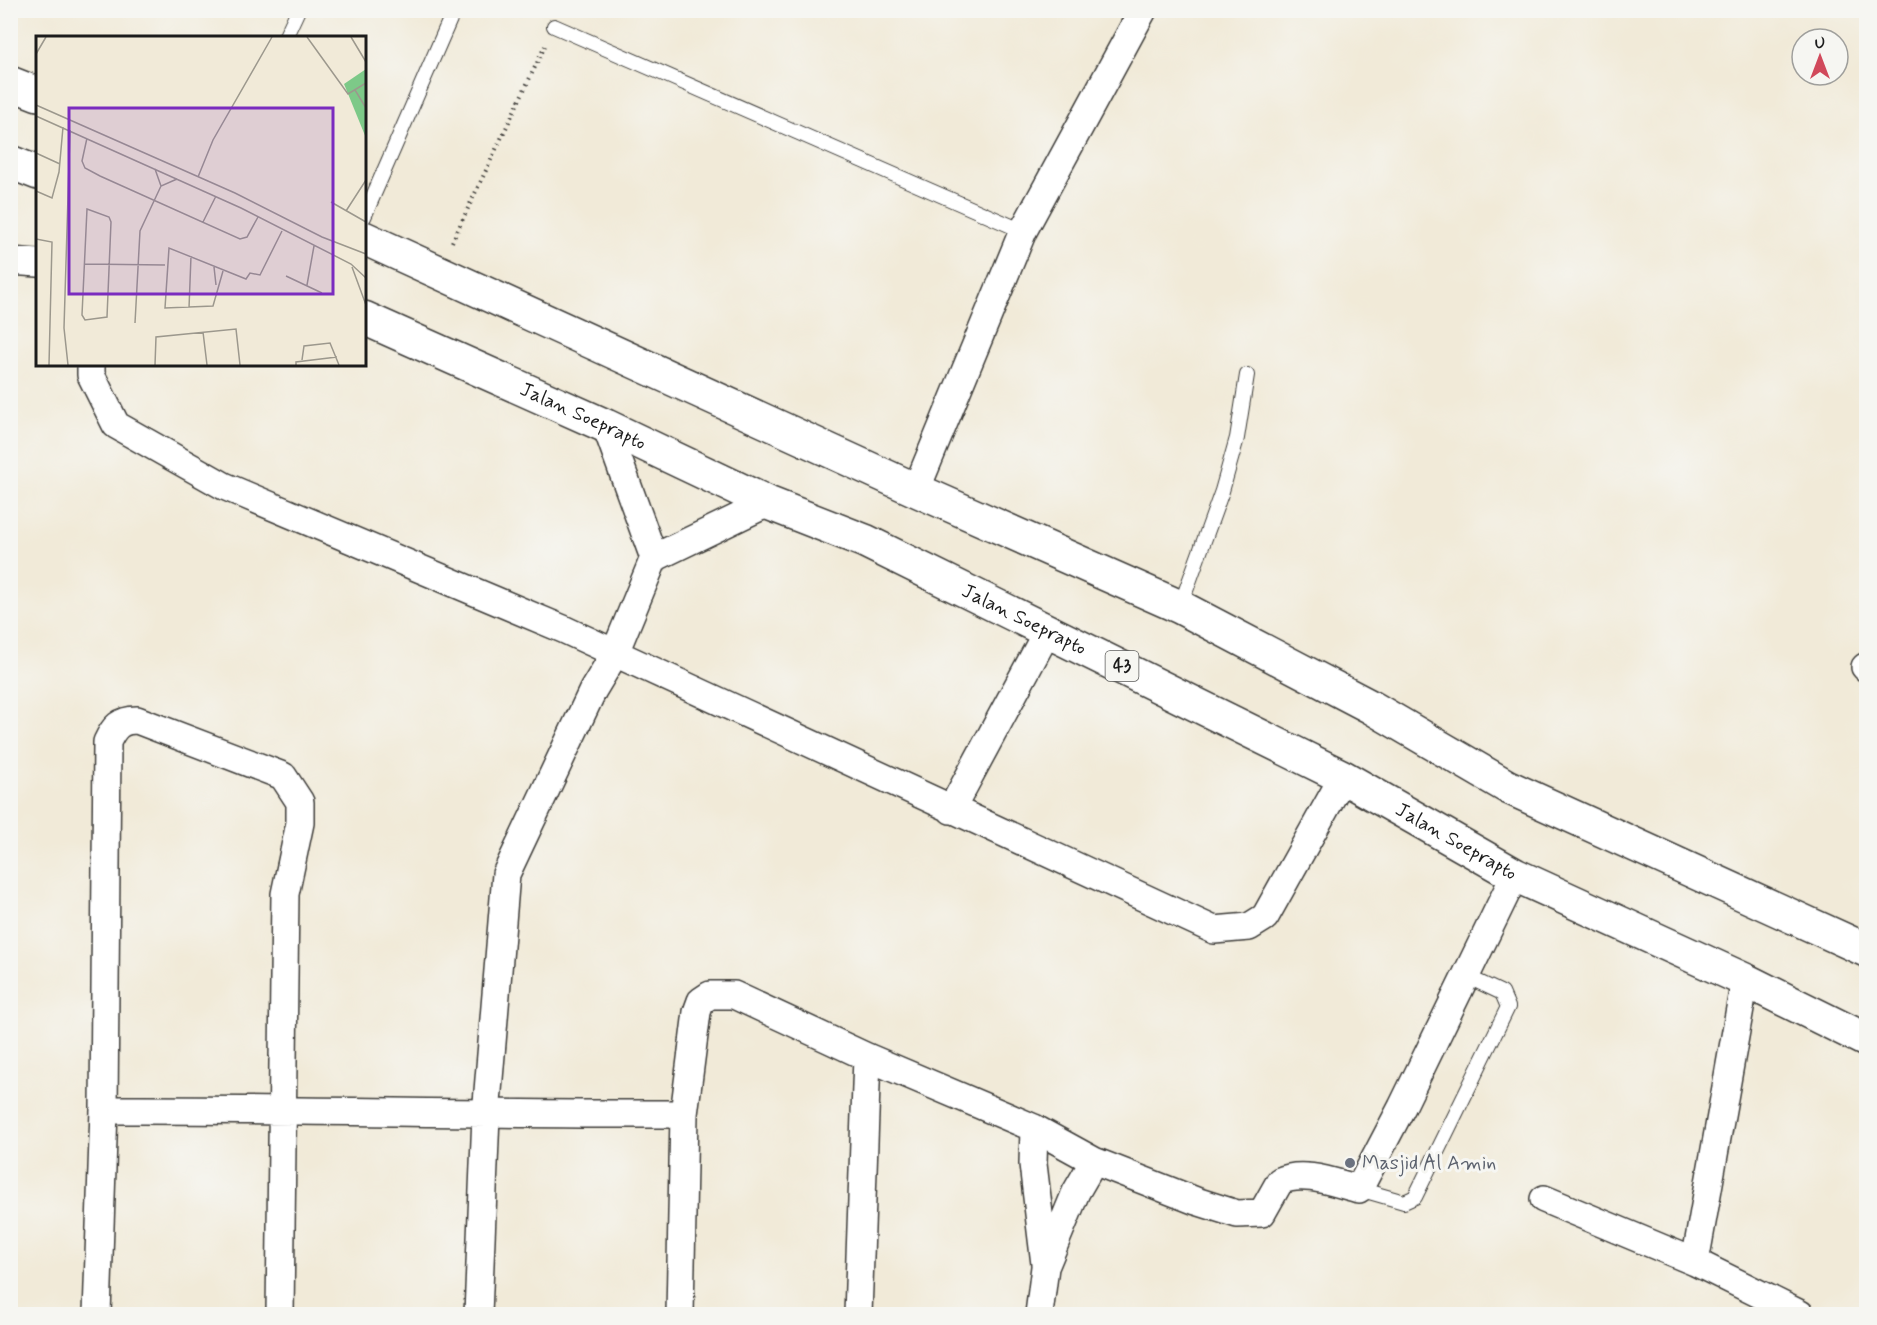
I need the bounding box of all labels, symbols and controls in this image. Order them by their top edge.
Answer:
north arrow [1790,27,1850,87]
text: U [1815,33,1825,54]
inset map [36,36,366,366]
street label: Jalan Soeprapto [516,376,651,457]
street label: Jalan Soeprapto [957,577,1091,662]
road number: 43 [1106,651,1138,681]
street label: Jalan Soeprapto [1391,796,1522,887]
place label: Masjid Al Amin [1362,1150,1496,1177]
marker: Masjid Al Amin [1343,1156,1357,1170]

